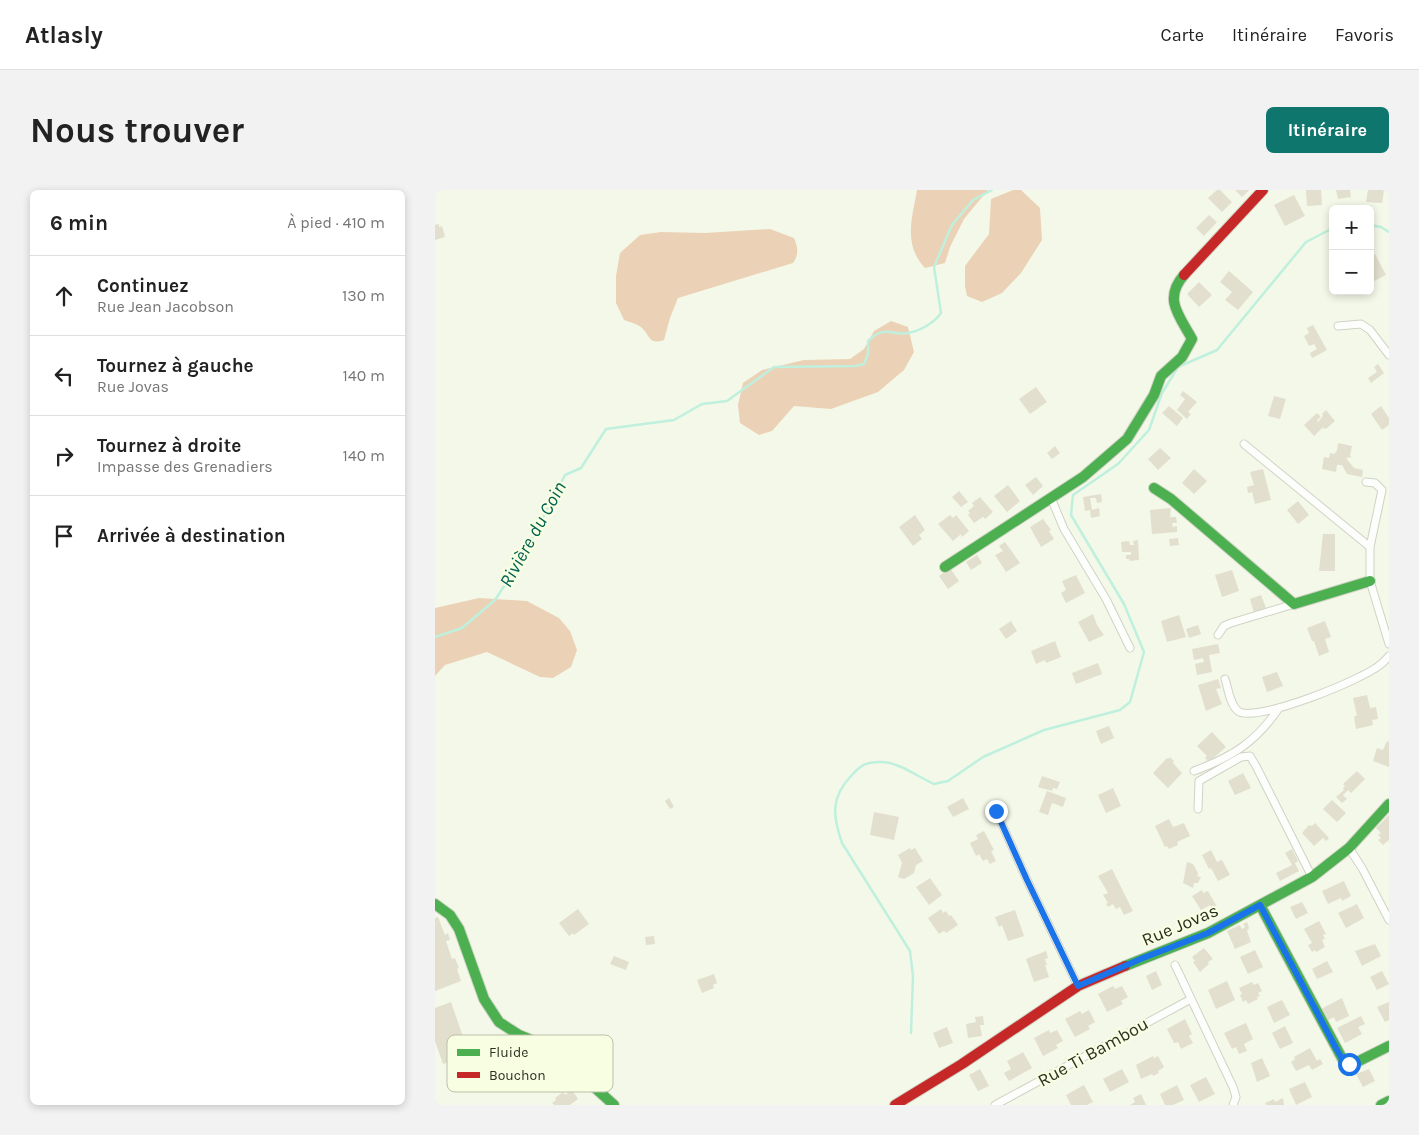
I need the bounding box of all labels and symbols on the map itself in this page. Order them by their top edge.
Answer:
water label: Rivière du Coin [495,478,571,591]
route end [985,800,1008,823]
street label: Rue Jovas [1138,899,1222,951]
street label: Rue Ti Bambou [1034,1012,1152,1092]
legend [447,1035,613,1092]
text: Fluide [489,1044,528,1061]
route start [1338,1053,1361,1076]
text: Bouchon [489,1067,546,1084]

